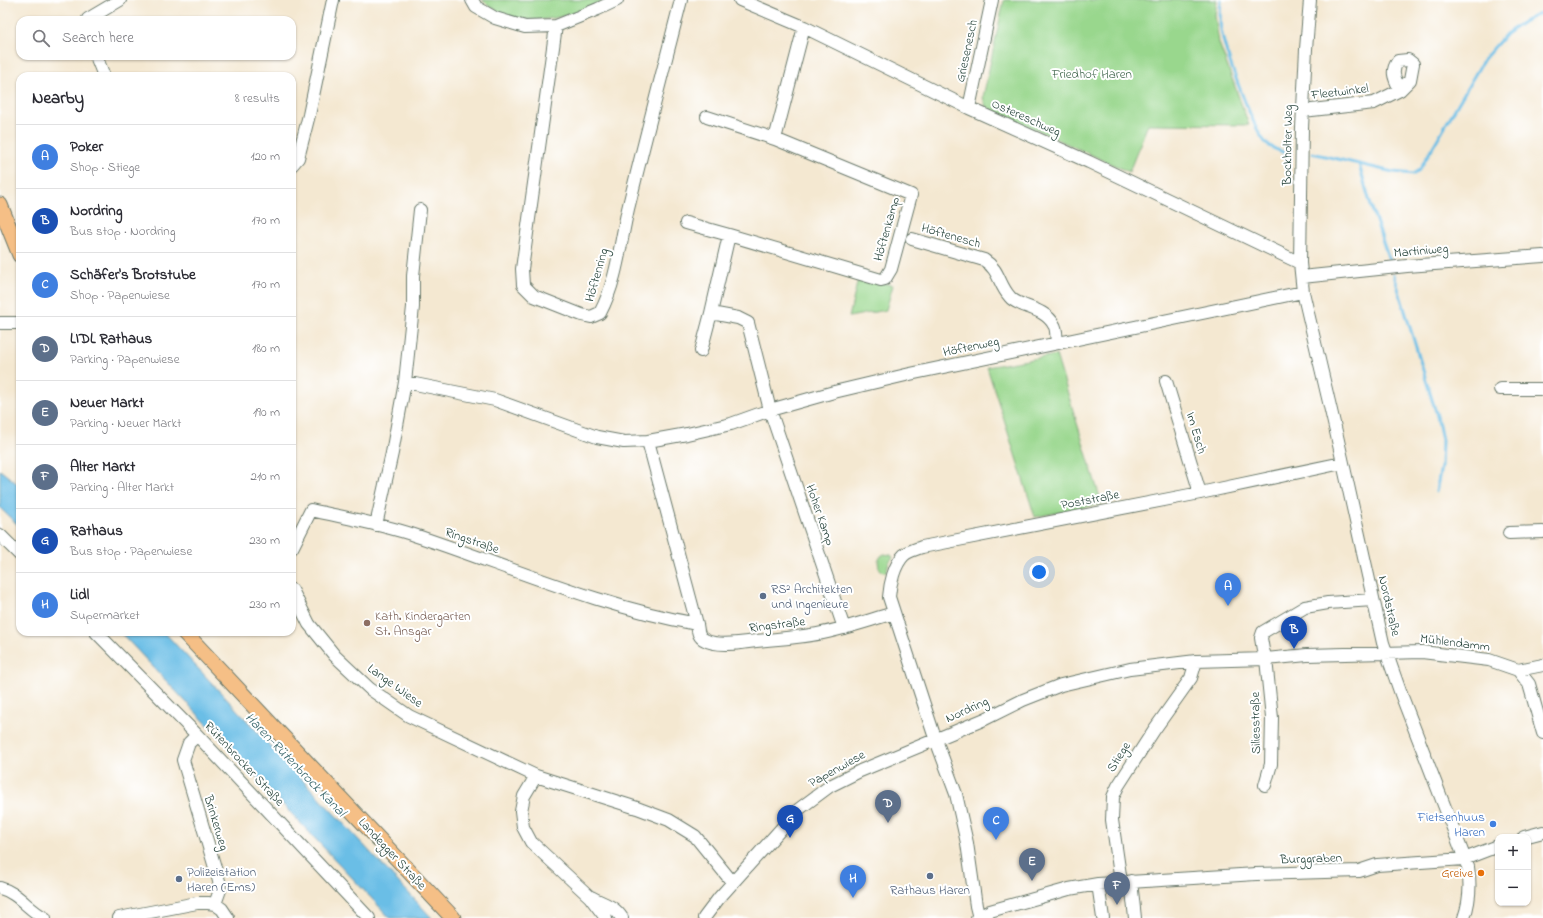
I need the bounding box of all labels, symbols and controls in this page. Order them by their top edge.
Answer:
search box [16,16,296,60]
street label: Griesenesch [951,18,983,84]
icon: search [30,27,52,49]
text: Search here [62,27,134,49]
park label: Friedhof Haren [1051,65,1132,84]
street label: Fleetwinkel [1309,79,1370,105]
text: Nearby [32,86,84,111]
text: 8 results [235,89,280,108]
street label: Ostereschweg [988,94,1064,143]
street label: Bockholter Weg [1278,104,1299,187]
text: Poker [70,136,103,158]
text: A [41,147,49,166]
text: 120 m [250,147,280,166]
text: Shop · Stiege [70,158,140,177]
street label: Höftenkamp [869,195,905,263]
text: Nordring [70,200,123,222]
text: B [41,211,49,230]
text: 170 m [252,211,280,230]
street label: Höftenesch [919,218,983,254]
text: Bus stop · Nordring [70,222,176,241]
street label: Martiniweg [1393,239,1449,264]
street label: Höftenring [580,246,615,304]
text: Schäfer's Brotstube [70,264,196,286]
text: C [41,275,49,294]
text: 170 m [252,275,280,294]
text: Shop · Papenwiese [70,286,170,305]
text: LIDL Rathaus [70,328,152,350]
street label: Höftenweg [941,332,1001,363]
text: D [40,339,50,358]
text: 180 m [252,339,280,358]
text: Parking · Papenwiese [70,350,180,369]
text: Neuer Markt [70,392,144,414]
text: E [41,403,49,422]
text: 190 m [253,403,280,422]
street label: Im Esch [1181,410,1211,456]
text: Parking · Neuer Markt [70,414,181,433]
text: Alter Markt [70,456,135,478]
text: F [41,467,49,486]
text: 210 m [250,467,280,486]
text: Parking · Alter Markt [70,478,174,497]
street label: Hoher Kamp [801,482,839,548]
street label: Poststraße [1059,485,1121,515]
text: Rathaus [70,520,123,542]
street label: Ringstraße [442,523,502,560]
text: G [41,531,49,550]
text: 230 m [249,531,280,550]
text: Bus stop · Papenwiese [70,542,192,561]
your location [1029,562,1049,582]
pin: A [1215,573,1241,606]
street label: Nordstraße [1373,574,1405,638]
place label: RS² Architekten und Ingenieure [771,580,852,615]
text: Lidl [70,584,89,606]
marker: RS² Architekten und Ingenieure [758,591,768,601]
text: H [41,595,49,614]
text: 230 m [249,595,280,614]
text: Supermarket [70,606,140,625]
place label: Kath. Kindergarten St. Ansgar [375,607,471,642]
street label: Ringstraße [748,612,806,639]
pin: B [1281,616,1307,649]
marker: Kath. Kindergarten St. Ansgar [362,618,372,628]
street label: Mühlendamm [1419,629,1491,657]
street label: Lange Wiese [363,659,427,714]
street label: Nordring [942,692,992,729]
street label: Siliesstraße [1246,692,1266,754]
water label: Haren-Rütenbrock Kanal [239,708,352,823]
street label: Rütenbrocker Straße [200,717,289,811]
street label: Stiege [1102,738,1137,776]
street label: Papenwiese [805,746,869,792]
pin: D [875,790,901,823]
street label: Brinkerweg [197,792,234,854]
pin: G [777,805,803,838]
pin: C [983,807,1009,840]
place label: Fietsenhuus Haren [1417,808,1485,842]
street label: Landegger Straße [353,814,431,895]
marker: Fietsenhuus Haren [1488,819,1498,829]
map controls [1495,834,1531,906]
button: + [1495,834,1531,870]
pin: E [1019,848,1045,881]
street label: Burggraben [1279,848,1342,871]
place label: Polizeistation Haren (Ems) [187,863,256,897]
place label: Greive [1441,864,1473,883]
pin: H [840,865,866,898]
marker: Greive [1476,868,1486,878]
button: − [1495,870,1531,906]
marker: Rathaus Haren [925,871,935,881]
pin: F [1104,872,1130,905]
marker: Polizeistation Haren (Ems) [174,874,184,884]
place label: Rathaus Haren [890,881,970,900]

